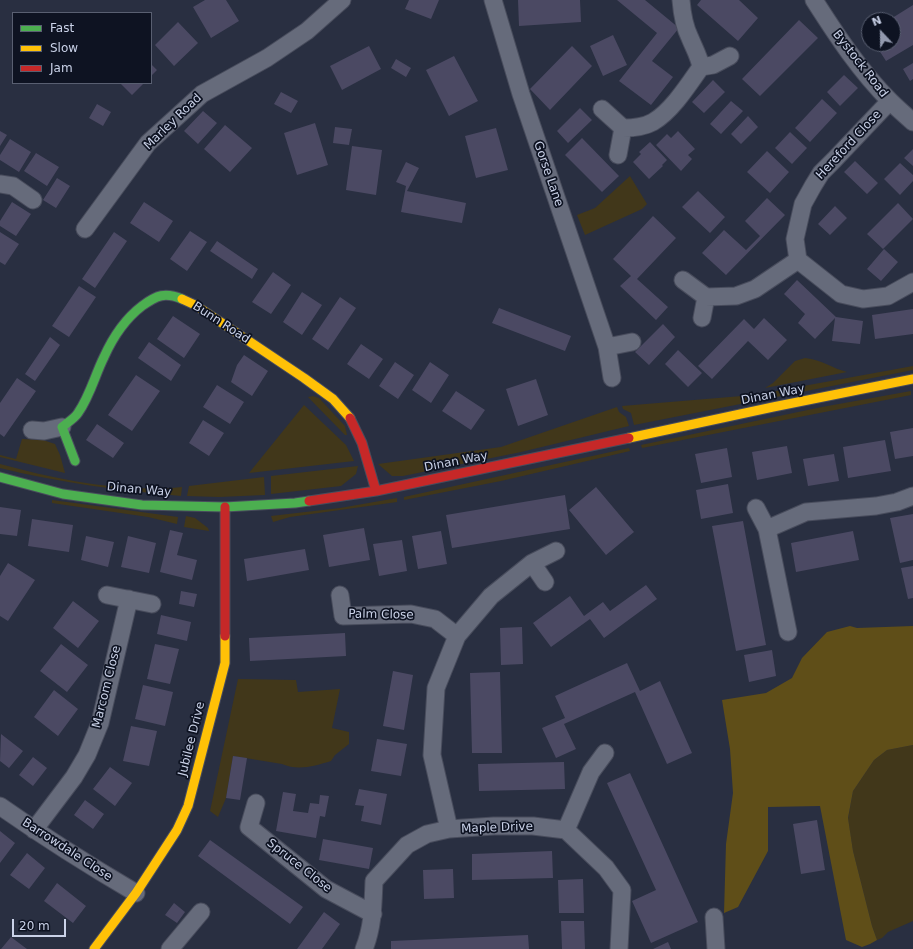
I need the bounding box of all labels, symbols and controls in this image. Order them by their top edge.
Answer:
legend [12,12,152,84]
north arrow [861,12,901,52]
text: N [870,14,883,29]
text: Fast [50,21,74,35]
street label: Bystock Road [829,28,891,100]
text: Slow [50,41,78,55]
text: Jam [50,61,73,75]
street label: Marley Road [141,91,205,153]
street label: Hereford Close [813,108,885,182]
street label: Gorse Lane [530,139,566,209]
street label: Bunn Road [190,299,252,347]
street label: Dinan Way [740,382,806,408]
street label: Dinan Way [423,449,489,475]
street label: Dinan Way [106,480,172,500]
street label: Palm Close [348,607,414,623]
street label: Marcom Close [90,644,124,730]
street label: Jubilee Drive [176,700,208,778]
street label: Barrowdale Close [19,816,115,884]
street label: Maple Drive [461,820,533,836]
street label: Spruce Close [264,836,334,896]
scale bar [14,911,68,937]
text: 20 m [19,919,50,933]

